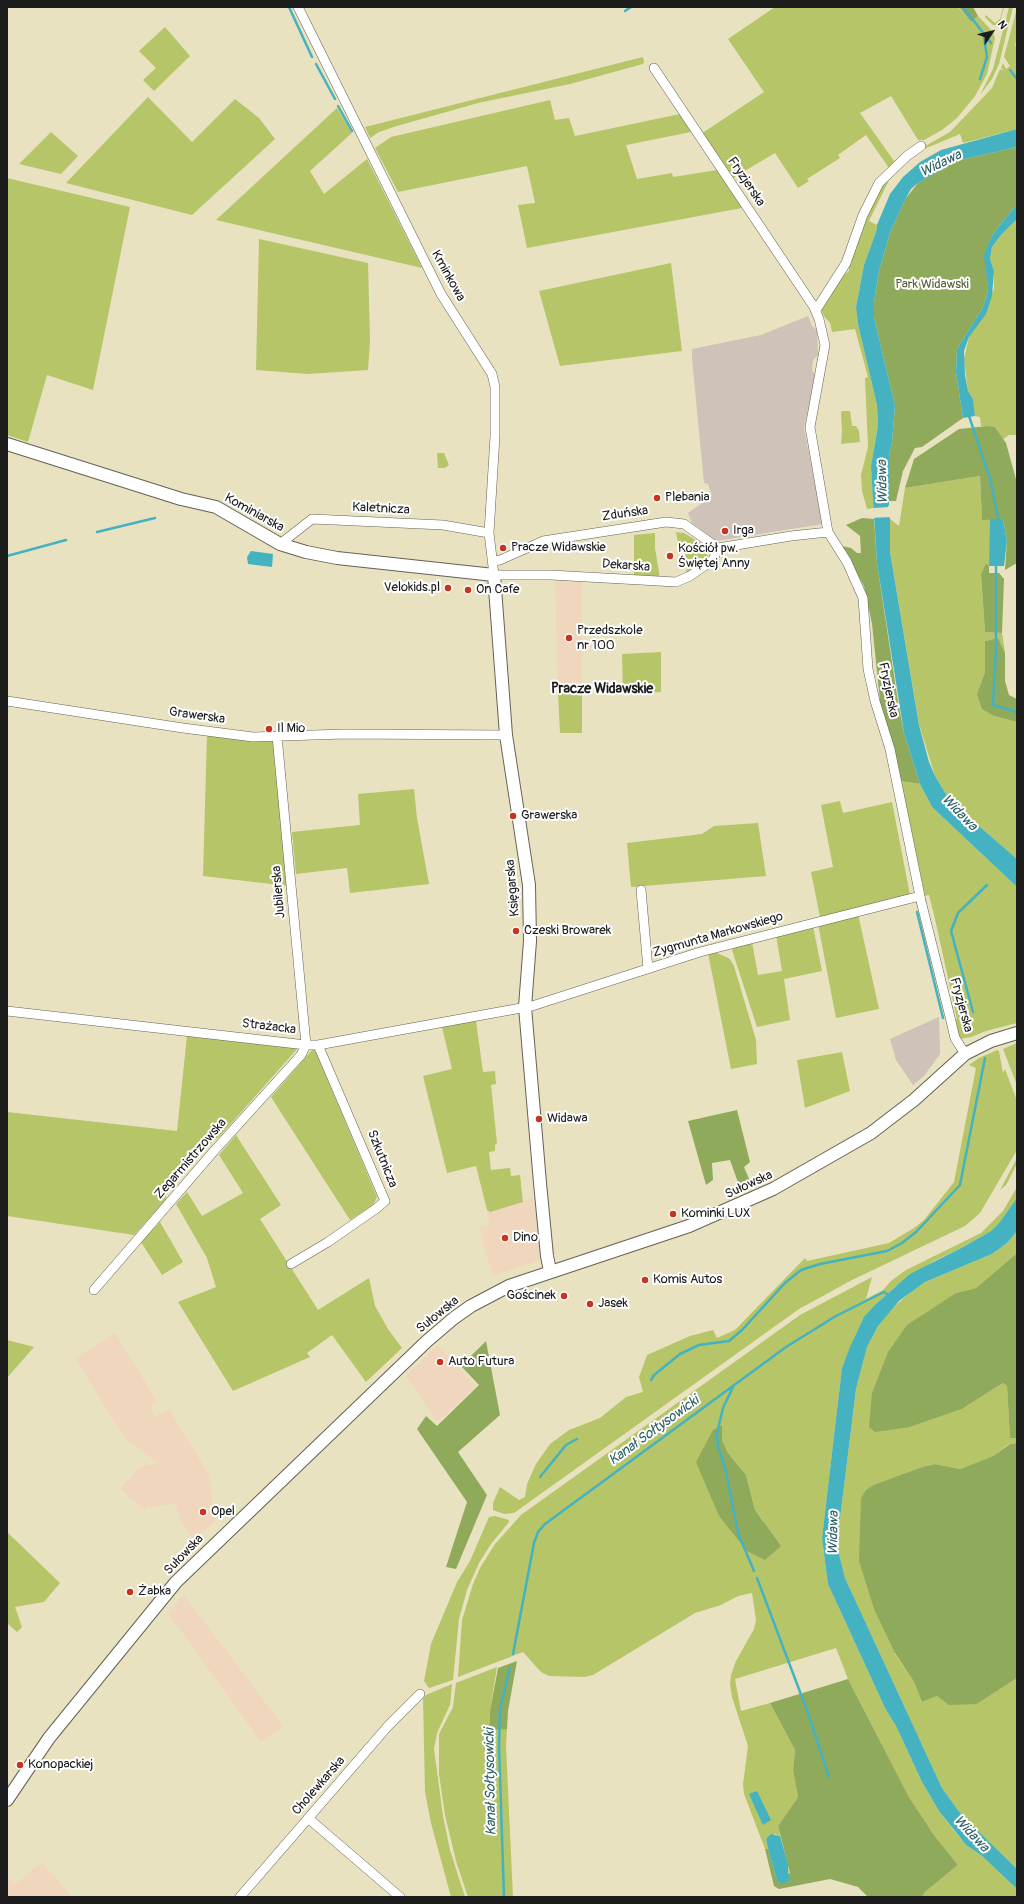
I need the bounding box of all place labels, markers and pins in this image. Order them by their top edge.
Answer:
place label: Plebania [665,490,709,506]
marker: Plebania [652,493,662,503]
place label: Irga [733,523,754,539]
marker: Irga [720,526,730,536]
place label: Pracze Widawskie [511,540,606,556]
place label: Kościół pw. Świętej Anny [678,541,750,572]
marker: Pracze Widawskie [498,543,508,553]
marker: Kościół pw. Świętej Anny [665,551,675,561]
place label: Velokids.pl [384,580,440,596]
place label: On Cafe [476,582,519,598]
marker: Velokids.pl [443,583,453,593]
marker: On Cafe [463,585,473,595]
place label: Przedszkole nr 100 [577,623,643,654]
marker: Przedszkole nr 100 [564,633,574,643]
place label: Il Mio [277,721,305,737]
marker: Il Mio [264,724,274,734]
place label: Grawerska [521,808,577,824]
marker: Grawerska [508,811,518,821]
place label: Czeski Browarek [524,923,611,939]
marker: Czeski Browarek [511,926,521,936]
place label: Widawa [547,1111,588,1127]
marker: Widawa [534,1114,544,1124]
place label: Kominki LUX [681,1206,750,1222]
marker: Kominki LUX [668,1209,678,1219]
place label: Dino [513,1230,538,1246]
marker: Dino [500,1233,510,1243]
place label: Komis Autos [653,1272,722,1288]
marker: Komis Autos [640,1275,650,1285]
place label: Gościnek [507,1288,556,1304]
marker: Gościnek [559,1291,569,1301]
place label: Jasek [598,1296,628,1312]
marker: Jasek [585,1299,595,1309]
place label: Auto Futura [448,1354,514,1370]
marker: Auto Futura [435,1357,445,1367]
place label: Opel [211,1504,235,1520]
marker: Opel [198,1507,208,1517]
place label: Żabka [138,1584,171,1600]
marker: Żabka [125,1587,135,1597]
place label: Konopackiej [28,1757,93,1773]
marker: Konopackiej [15,1760,25,1770]

